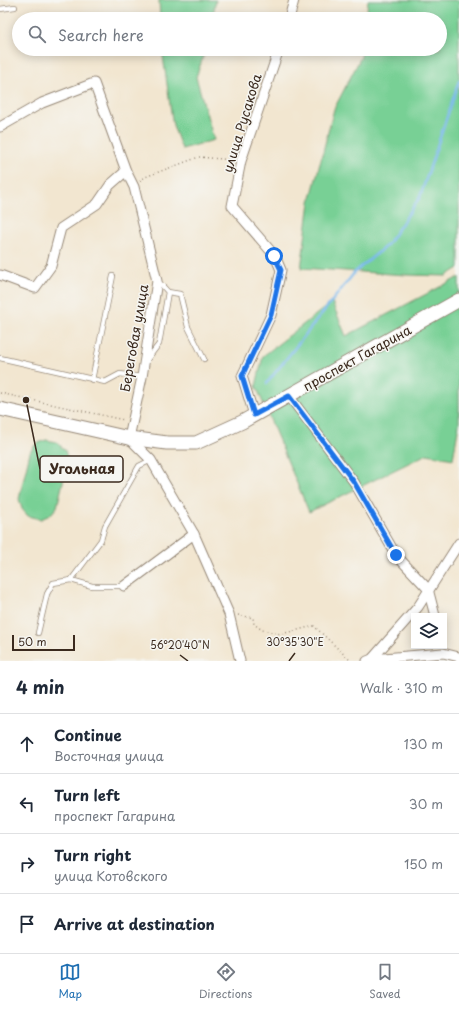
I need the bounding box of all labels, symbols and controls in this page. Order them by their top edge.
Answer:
search box [12,12,447,56]
icon: search [26,23,48,45]
text: Search here [58,23,144,46]
street label: улица Русакова [217,70,266,175]
route start [265,247,283,265]
street label: Береговая улица [115,282,152,393]
street label: проспект Гагарина [299,319,415,395]
callout: Угольная [40,456,123,482]
text: Угольная [49,458,115,479]
route end [387,546,405,564]
map controls [411,613,447,649]
button: layers [411,613,447,649]
scale bar [12,633,75,652]
text: 50 m [18,633,47,650]
text: 30°35'30"E [266,634,324,649]
text: 56°20'40"N [150,637,210,652]
text: 4 min [16,674,64,700]
text: Walk · 310 m [360,678,443,697]
text: Continue [54,723,122,746]
icon: ahead [16,733,38,755]
text: 130 m [404,734,443,753]
text: Восточная улица [54,746,164,765]
text: Turn left [54,783,120,806]
icon: left [16,793,38,815]
text: 30 m [409,794,443,813]
text: проспект Гагарина [54,806,175,825]
text: Turn right [54,843,131,866]
icon: right [16,853,38,875]
text: 150 m [404,854,443,873]
text: улица Котовского [54,866,168,885]
text: Arrive at destination [54,912,215,935]
icon: arrive [16,913,38,935]
tab: Map [58,961,82,1002]
tab: Directions [199,961,252,1002]
tab: Saved [369,961,401,1002]

